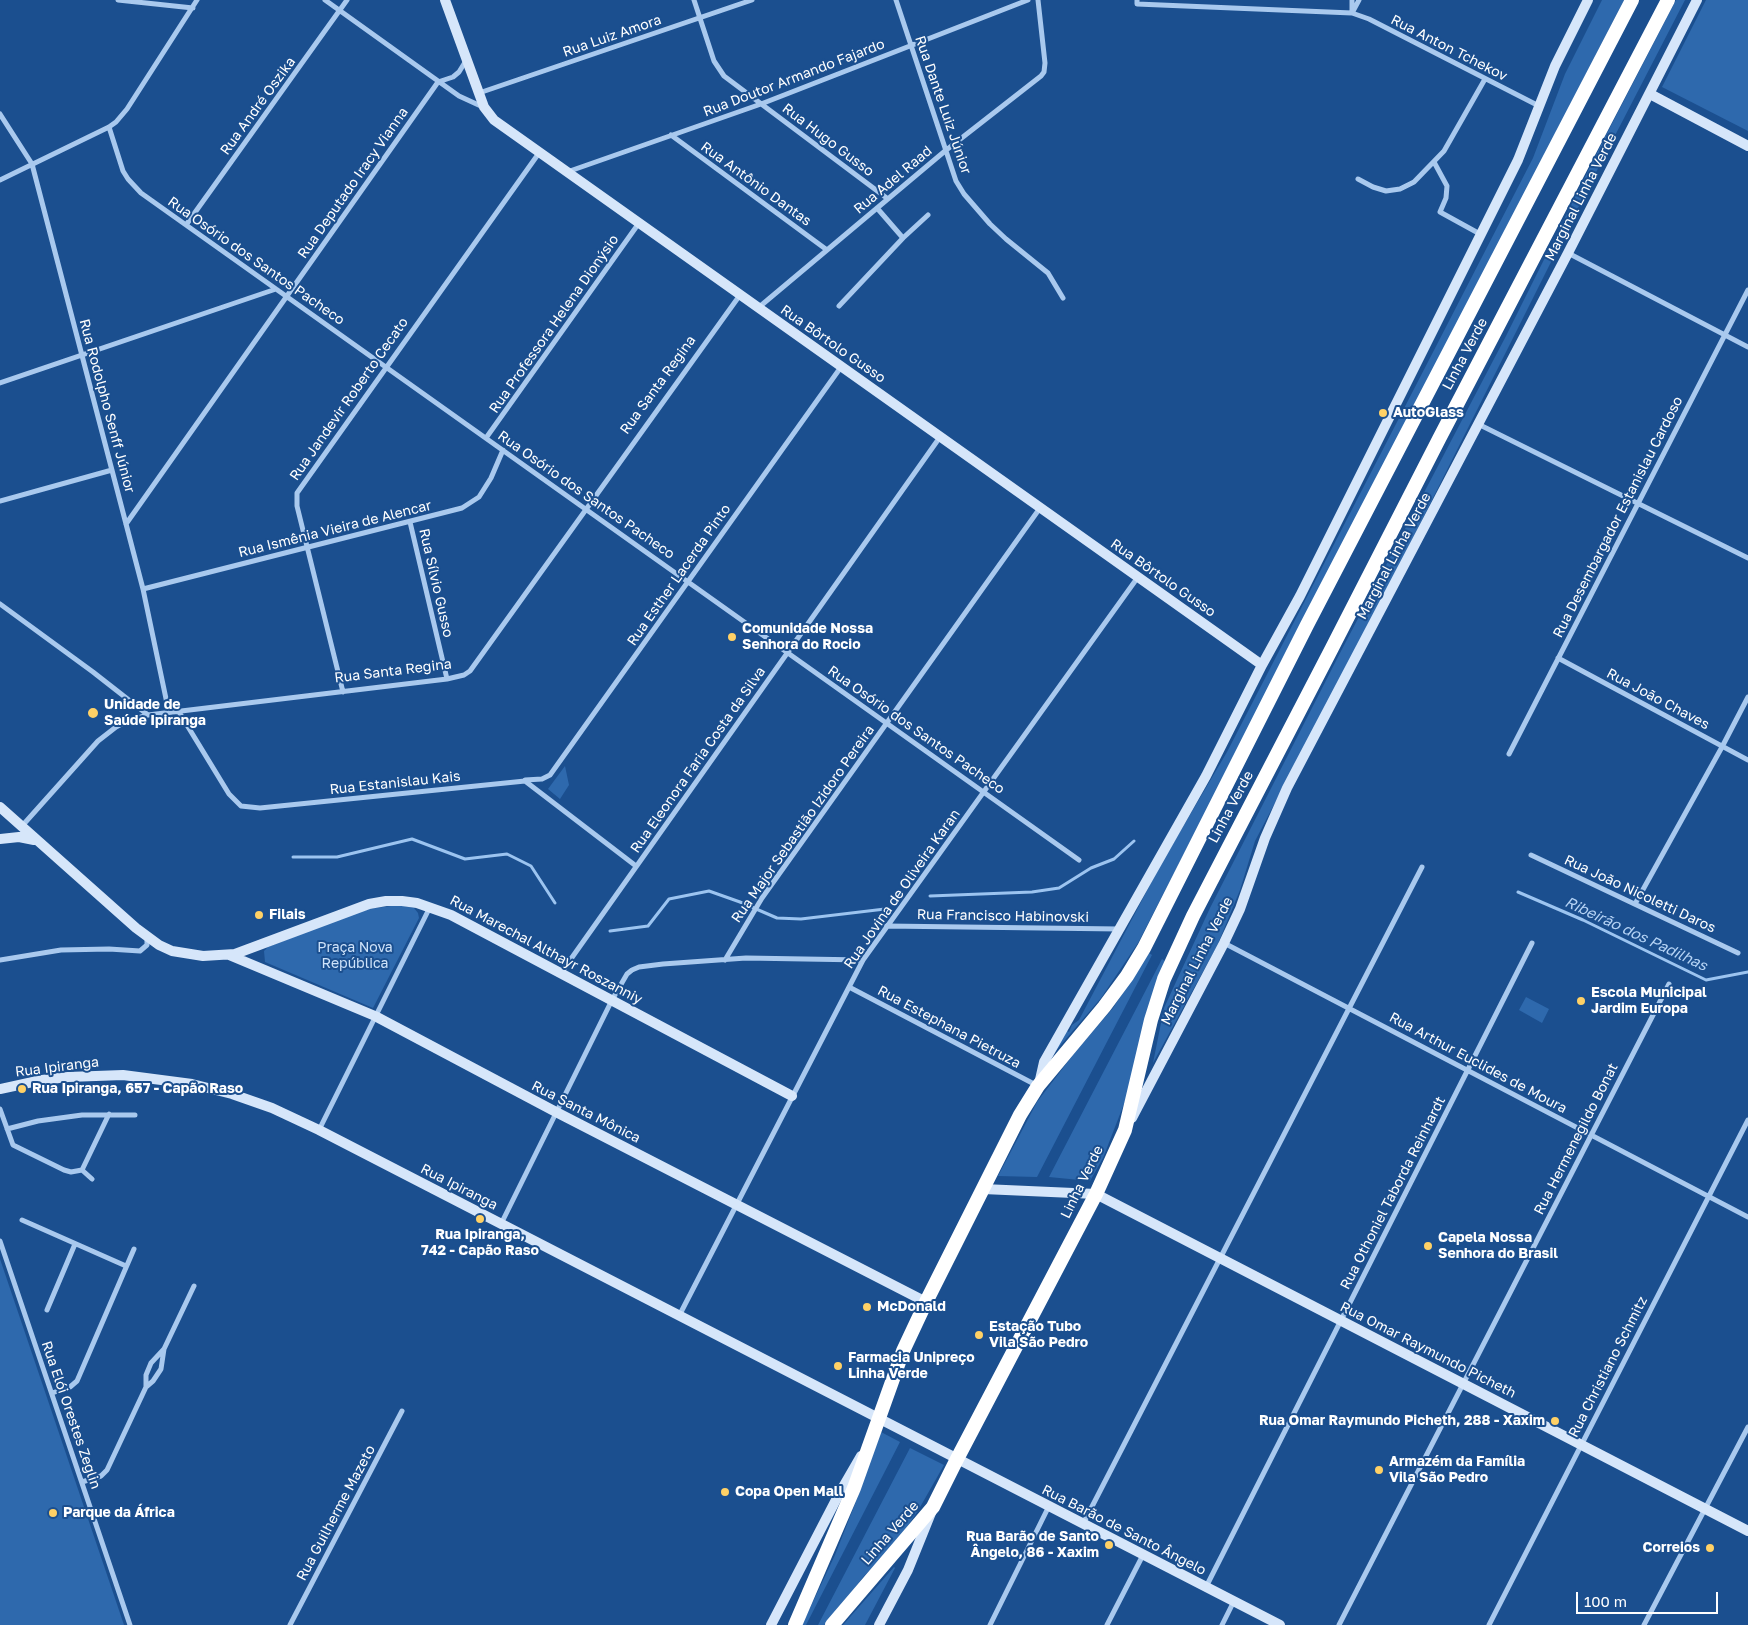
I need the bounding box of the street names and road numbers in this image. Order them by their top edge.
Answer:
street label: Rua Luiz Amora [561,11,663,61]
street label: Rua Anton Tchekov [1388,11,1510,85]
street label: Rua Dante Luiz Júnior [911,33,975,177]
street label: Rua Doutor Armando Fajardo [701,36,887,120]
street label: Rua André Oszika [217,54,299,158]
street label: Rua Hugo Gusso [779,100,877,180]
street label: Rua Deputado Iracy Vianna [294,104,412,262]
street label: Marginal Linha Verde [1541,130,1621,264]
street label: Rua Antônio Dantas [698,138,814,230]
street label: Rua Adel Raad [850,142,936,218]
street label: Rua Osório dos Santos Pacheco [164,193,348,329]
street label: Rua Professora Helena Dionýsio [486,232,622,416]
street label: Rua Bôrtolo Gusso [777,301,889,387]
street label: Rua Jandevir Roberto Cecato [286,314,412,484]
street label: Linha Verde [1439,315,1491,393]
street label: Rua Rodolpho Senff Júnior [76,317,138,495]
street label: Rua Santa Regina [617,332,699,438]
street label: Rua Desembargador Estanislau Cardoso [1550,394,1686,640]
street label: Rua Osório dos Santos Pacheco [494,427,678,563]
street label: Marginal Linha Verde [1353,490,1435,622]
street label: Rua Ismênia Vieira de Alencar [237,497,433,561]
street label: Rua Esther Lacerda Pinto [624,501,734,649]
street label: Rua Sílvio Gusso [415,527,457,639]
street label: Rua Bôrtolo Gusso [1107,535,1219,621]
street label: Rua Santa Regina [333,655,453,687]
street label: Rua Osório dos Santos Pacheco [824,662,1008,798]
street label: Rua Eleonora Faria Costa da Silva [627,664,769,856]
street label: Rua João Chaves [1604,665,1712,733]
street label: Rua Major Sebastião Izidoro Pereira [728,722,878,926]
street label: Rua Estanislau Kais [329,768,461,798]
street label: Linha Verde [1205,768,1257,846]
street label: Rua Jovina de Oliveira Karan [840,806,964,972]
street label: Rua João Nicoletti Daros [1562,851,1718,937]
street label: Rua Marechal Althayr Roszanniy [447,892,645,1008]
street label: Marginal Linha Verde [1157,894,1237,1028]
street label: Rua Francisco Habinovski [917,906,1089,926]
street label: Rua Estephana Pietruza [875,982,1023,1072]
street label: Rua Arthur Euclides de Moura [1386,1009,1570,1117]
street label: Rua Ipiranga [14,1054,100,1080]
street label: Rua Hermenegildo Bonat [1530,1061,1622,1217]
street label: Rua Santa Mônica [529,1077,643,1147]
street label: Rua Othoniel Taborda Reinhardt [1337,1094,1449,1292]
street label: Linha Verde [1057,1143,1107,1221]
street label: Rua Ipiranga [418,1160,500,1214]
street label: Rua Christiano Schmitz [1565,1294,1651,1440]
street label: Rua Omar Raymundo Picheth [1337,1298,1519,1402]
street label: Rua Elói Orestes Zeglin [38,1339,104,1491]
street label: Rua Guilherme Mazeto [293,1442,379,1584]
street label: Rua Barão de Santo Ângelo [1039,1481,1209,1579]
street label: Linha Verde [858,1498,922,1568]

